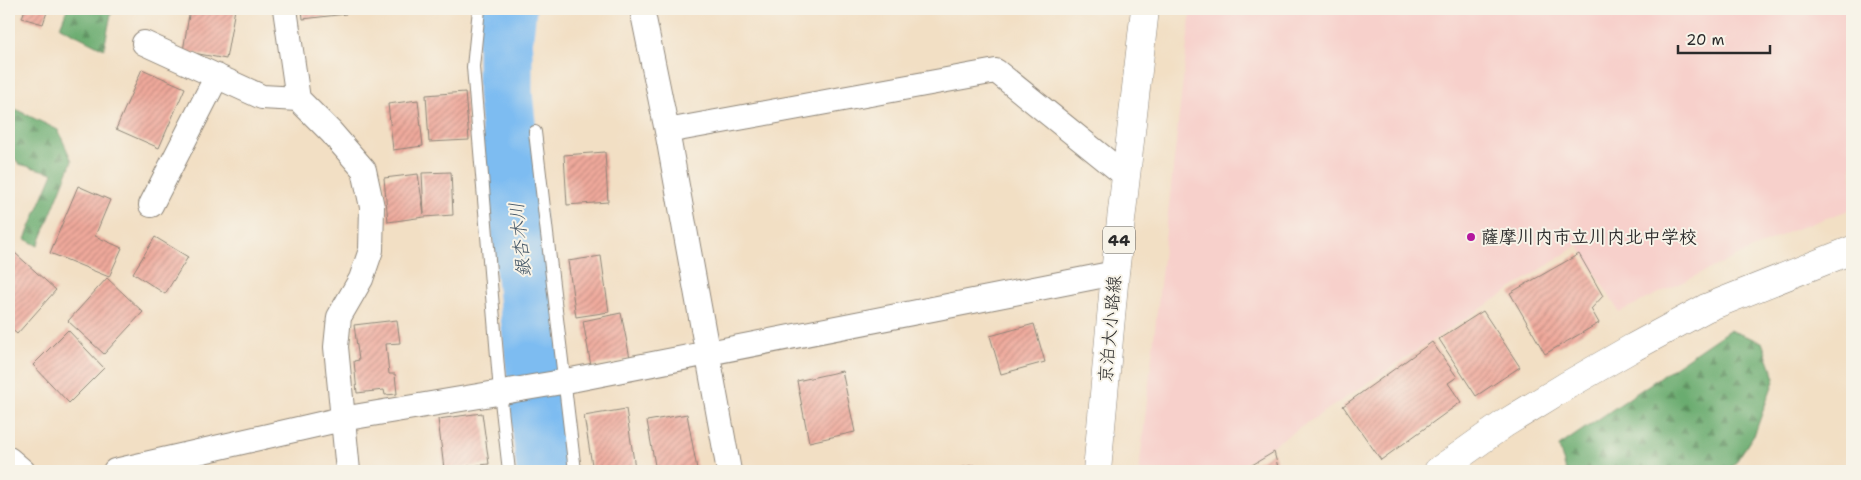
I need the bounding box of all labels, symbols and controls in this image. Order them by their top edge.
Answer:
scale bar [1678,22,1771,54]
text: 20 m [1686,30,1725,50]
water label: 銀杏木川 [504,201,536,279]
place label: 薩摩川内市立川内北中学校 [1481,225,1697,249]
road number: 44 [1103,226,1135,254]
marker: 薩摩川内市立川内北中学校 [1465,231,1477,243]
street label: 京泊大小路線 [1093,274,1127,384]

